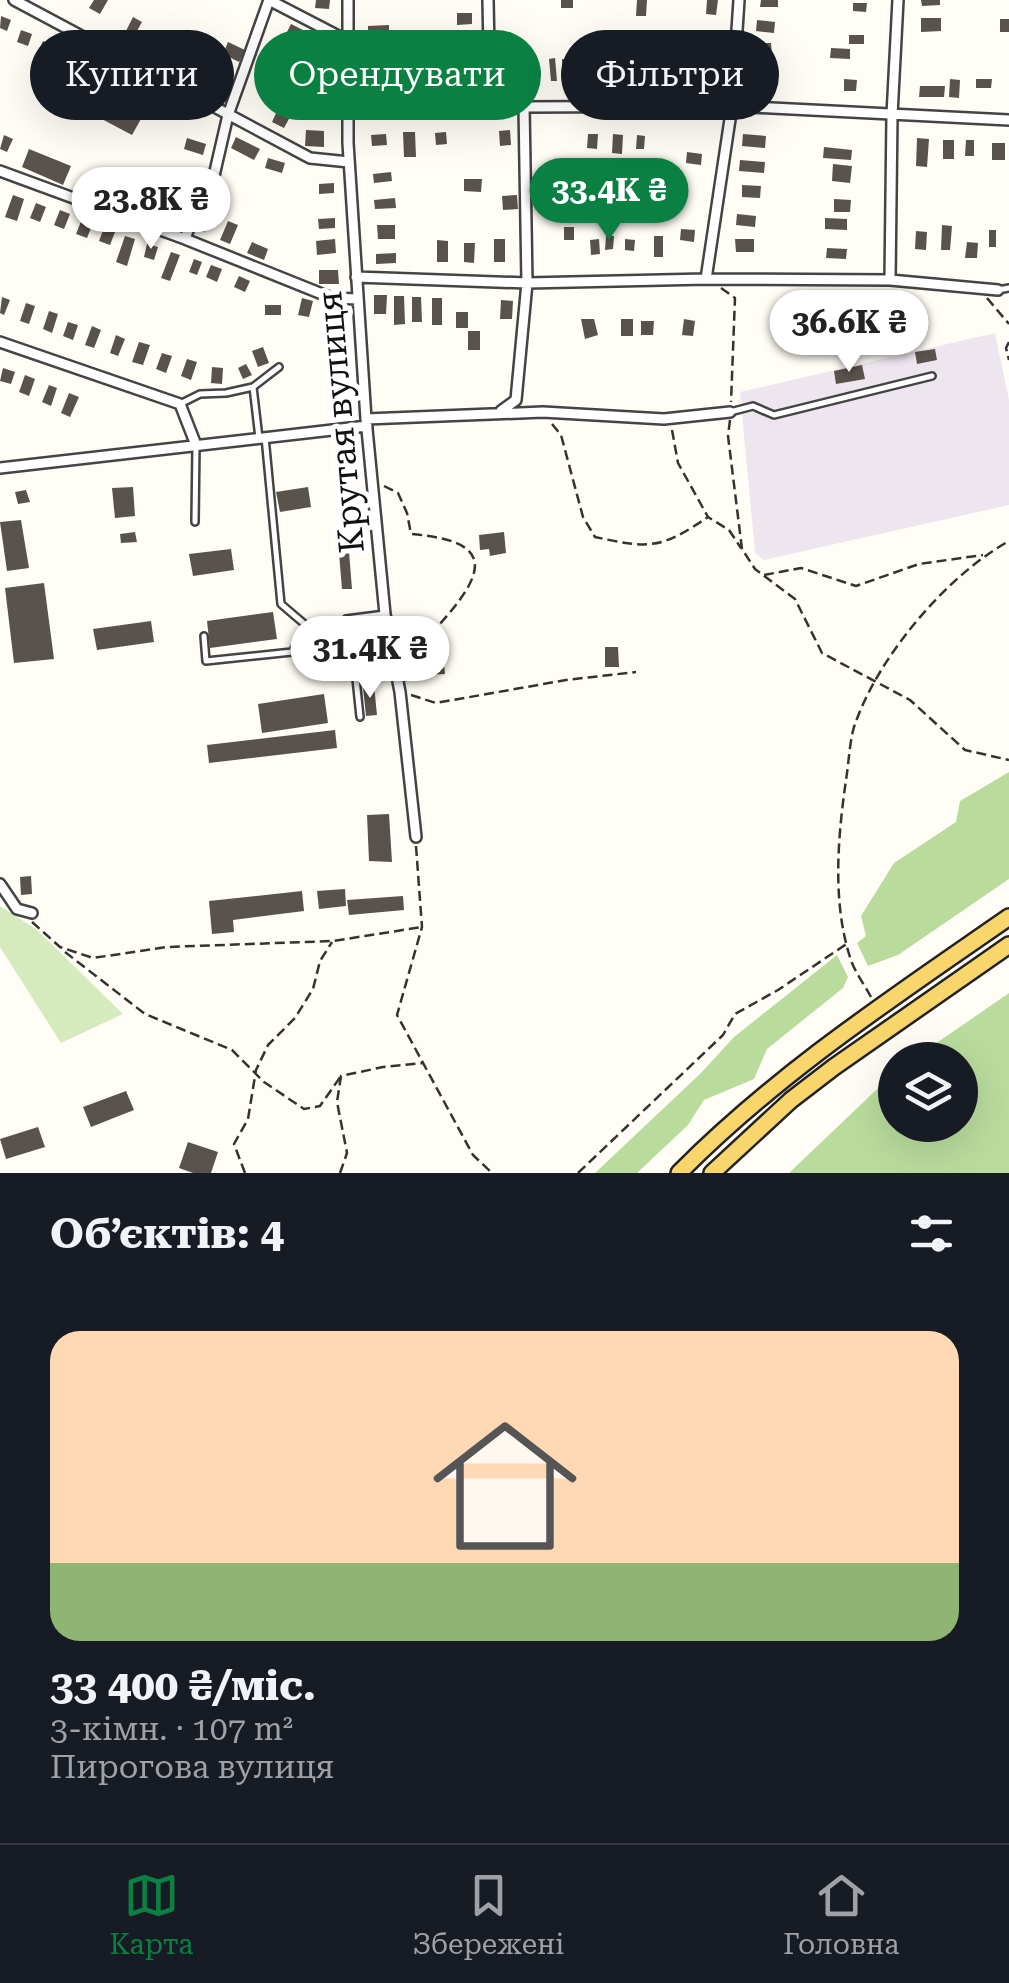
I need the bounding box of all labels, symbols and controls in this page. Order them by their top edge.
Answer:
chip: Купити [30,30,234,120]
chip: Орендувати [254,30,541,120]
chip: Фільтри [561,30,779,120]
pin: 33.4K ₴ [517,158,701,243]
pin: 23.8K ₴ [59,167,243,252]
text: 33.4K ₴ [552,171,666,209]
text: 23.8K ₴ [94,180,208,218]
street label: Крутая вулиця [309,289,373,555]
pin: 36.6K ₴ [757,290,941,375]
text: 36.6K ₴ [792,303,906,341]
pin: 31.4K ₴ [278,616,462,701]
text: 31.4K ₴ [313,629,427,667]
map controls [878,1042,978,1142]
button: layers [878,1042,978,1142]
icon: filters [904,1206,959,1261]
text: Об’єктів: 4 [50,1209,284,1258]
icon: home [415,1396,595,1576]
text: 33 400 ₴/міс. [50,1661,316,1710]
text: 3-кімн. · 107 m² [50,1710,293,1748]
text: Пирогова вулиця [50,1748,334,1786]
tab: Карта [110,1868,193,1961]
tab: Збережені [412,1868,564,1961]
tab: Головна [783,1868,899,1961]

